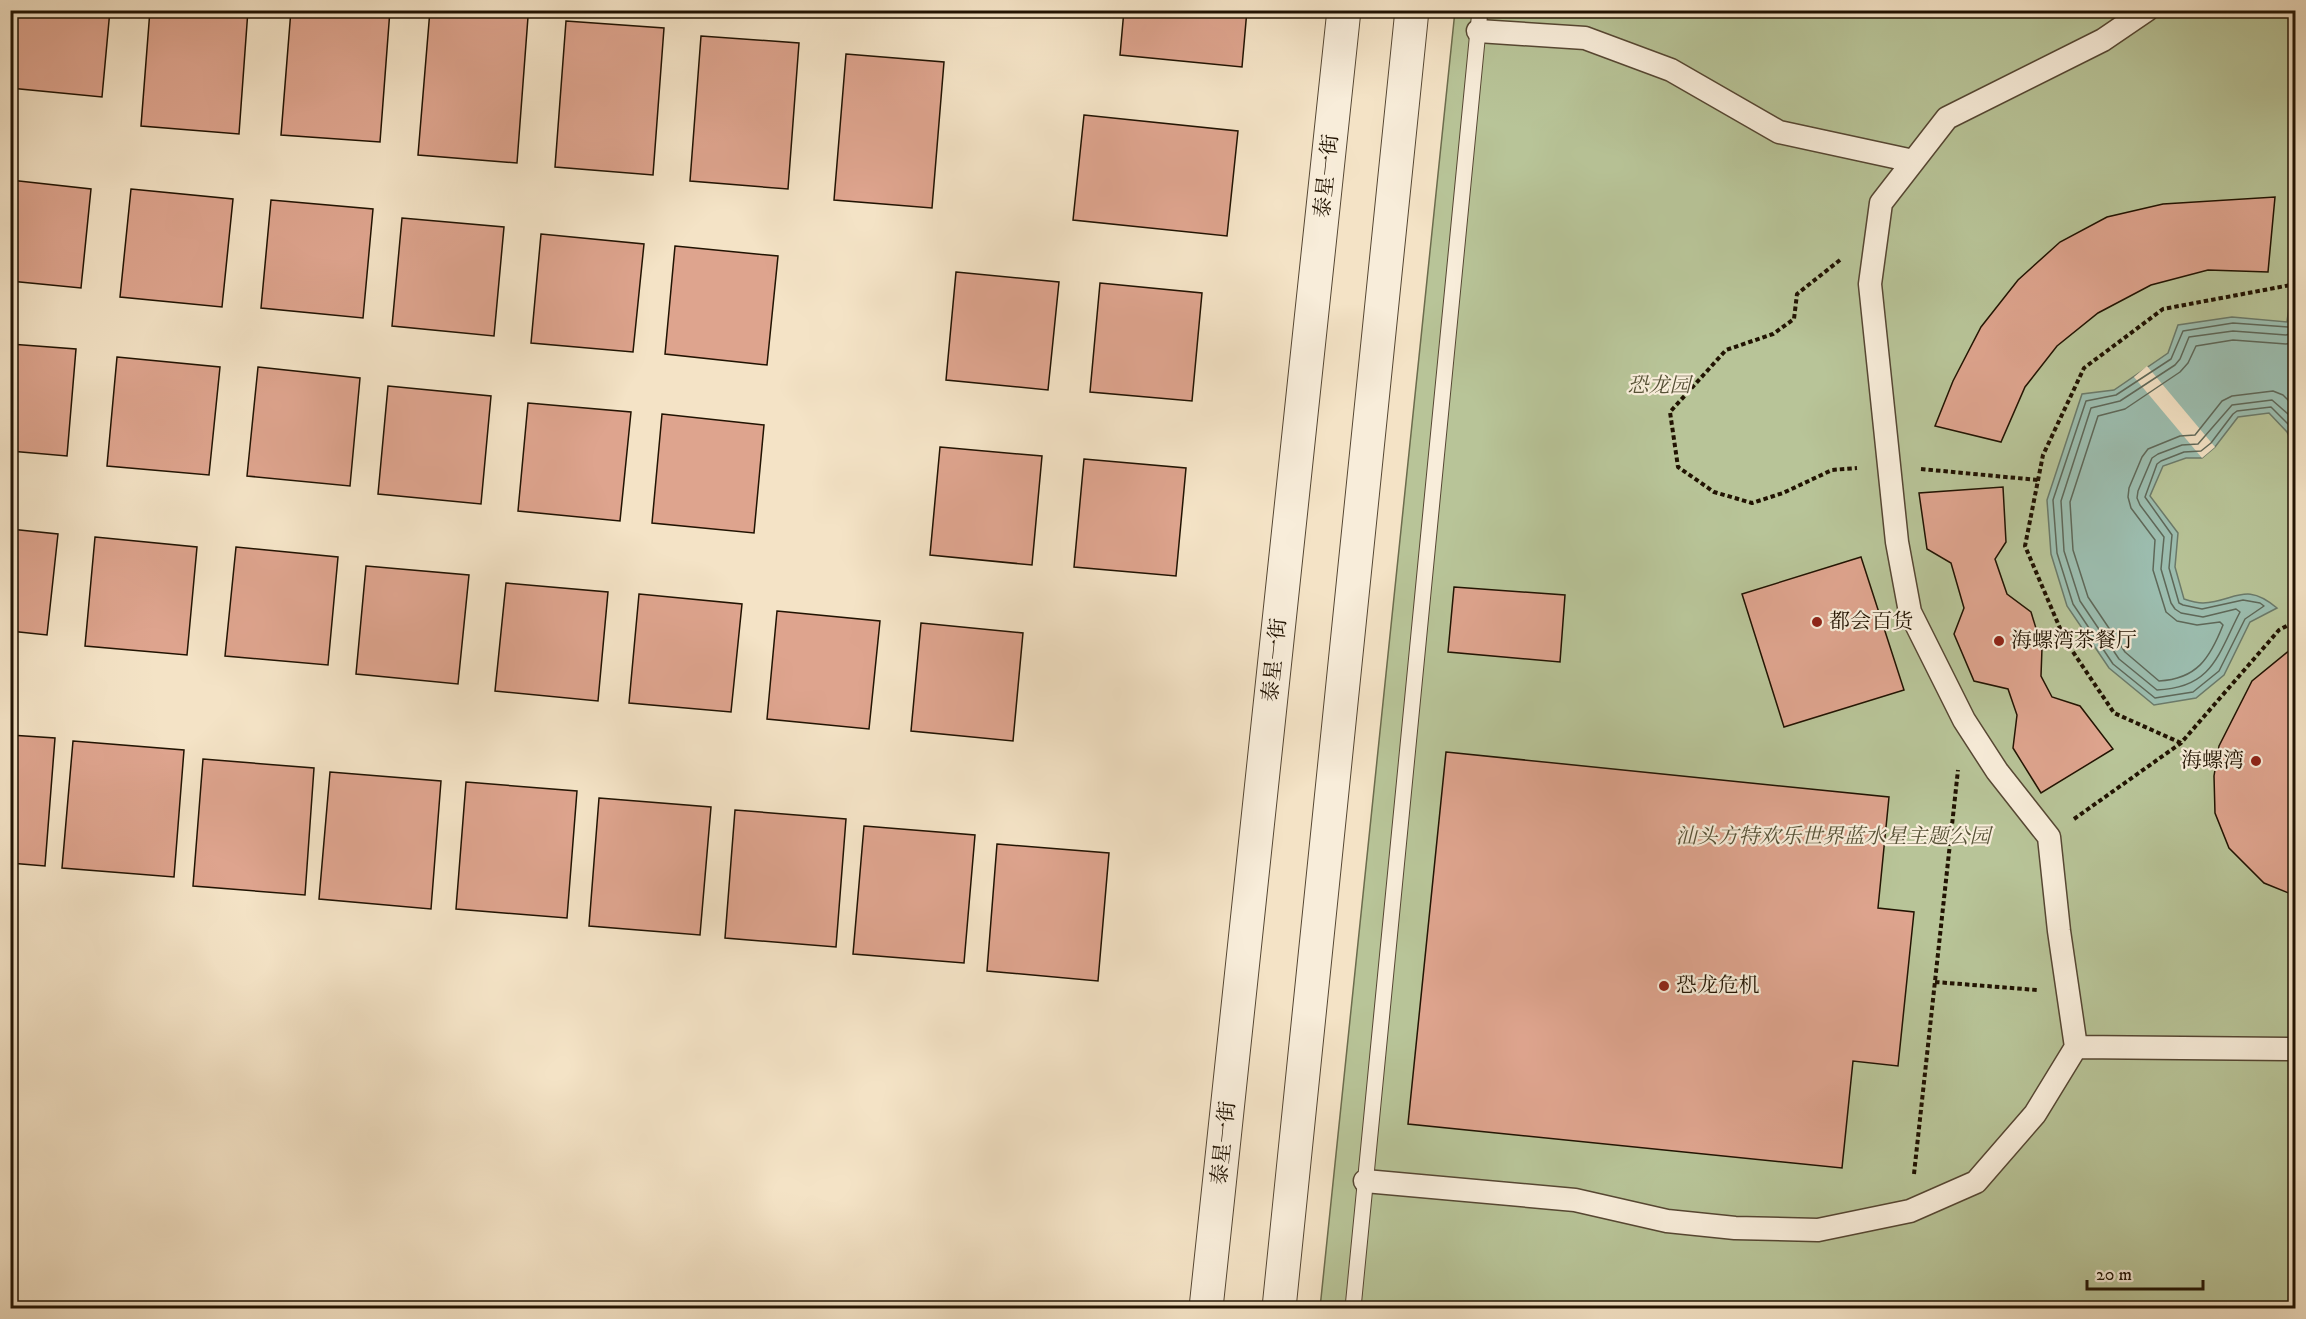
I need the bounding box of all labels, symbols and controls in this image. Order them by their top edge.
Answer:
street label: 泰星一街 [1310,133,1344,219]
park label: 恐龙园 [1628,373,1693,399]
place label: 都会百货 [1829,609,1913,635]
marker: 都会百货 [1810,615,1824,629]
street label: 泰星一街 [1258,617,1292,703]
place label: 海螺湾茶餐厅 [2011,628,2137,654]
marker: 海螺湾茶餐厅 [1992,634,2006,648]
place label: 海螺湾 [2181,748,2244,774]
marker: 海螺湾 [2249,754,2263,768]
park label: 汕头方特欢乐世界蓝水星主题公园 [1676,824,1993,850]
place label: 恐龙危机 [1676,973,1760,999]
marker: 恐龙危机 [1657,979,1671,993]
street label: 泰星一街 [1207,1100,1241,1186]
scale bar [2087,1253,2202,1291]
text: 20 m [2096,1264,2132,1286]

